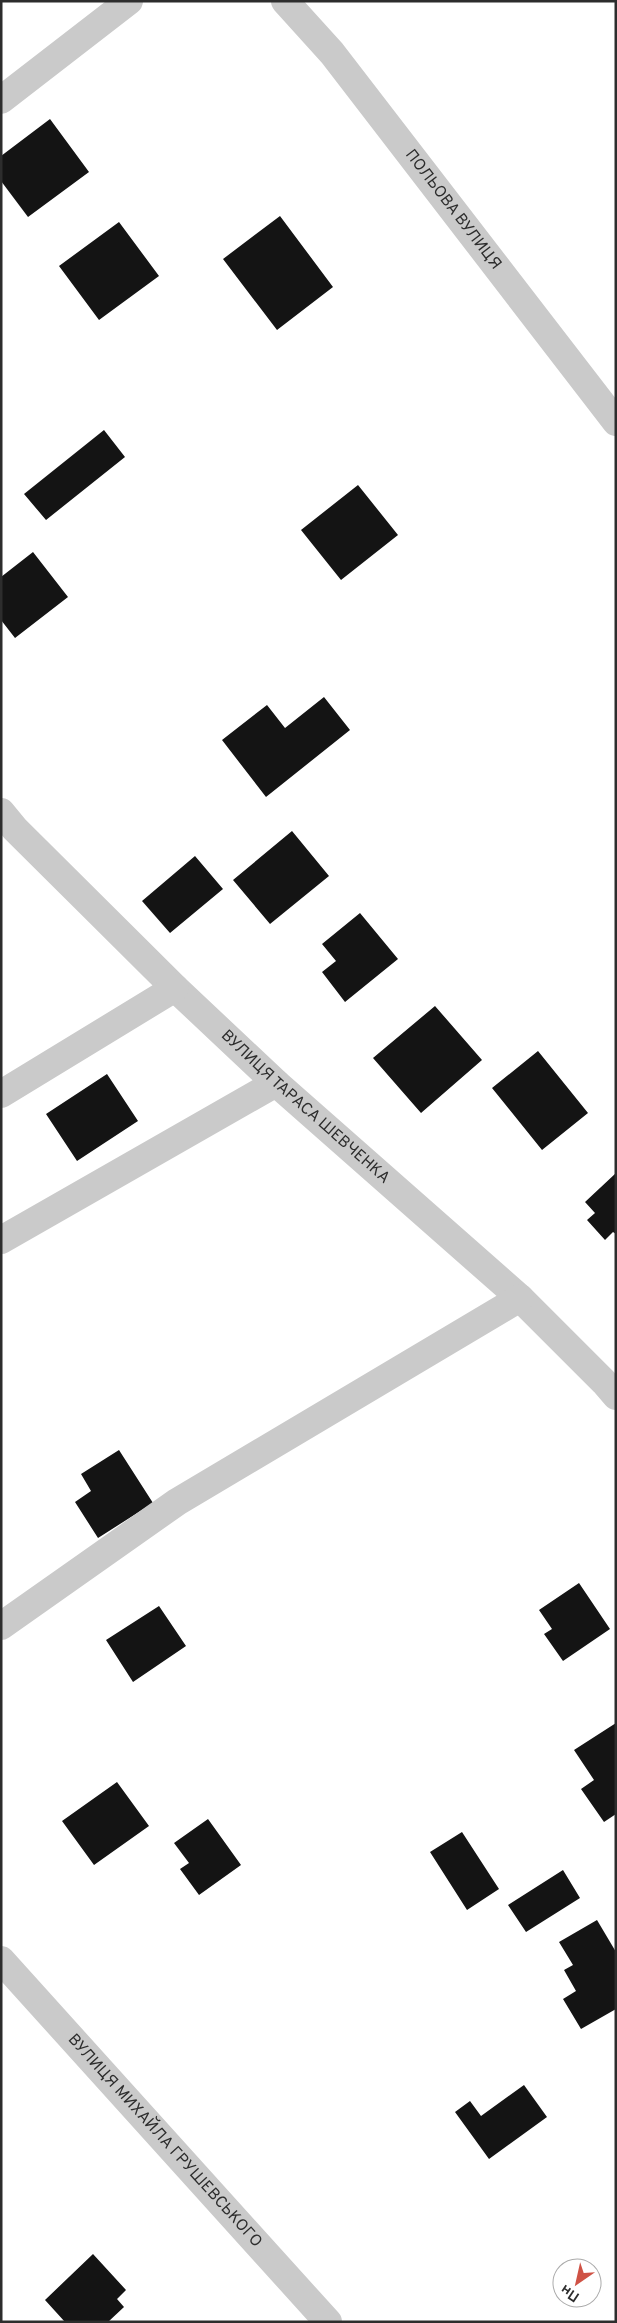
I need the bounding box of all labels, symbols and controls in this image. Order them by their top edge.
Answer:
street label: ПОЛЬОВА ВУЛИЦЯ [400,146,505,274]
street label: ВУЛИЦЯ ТАРАСА ШЕВЧЕНКА [216,1026,394,1188]
street label: ВУЛИЦЯ МИХАЙЛА ГРУШЕВСЬКОГО [63,2030,266,2252]
north arrow [552,2258,602,2308]
text: Пн [558,2280,583,2305]

